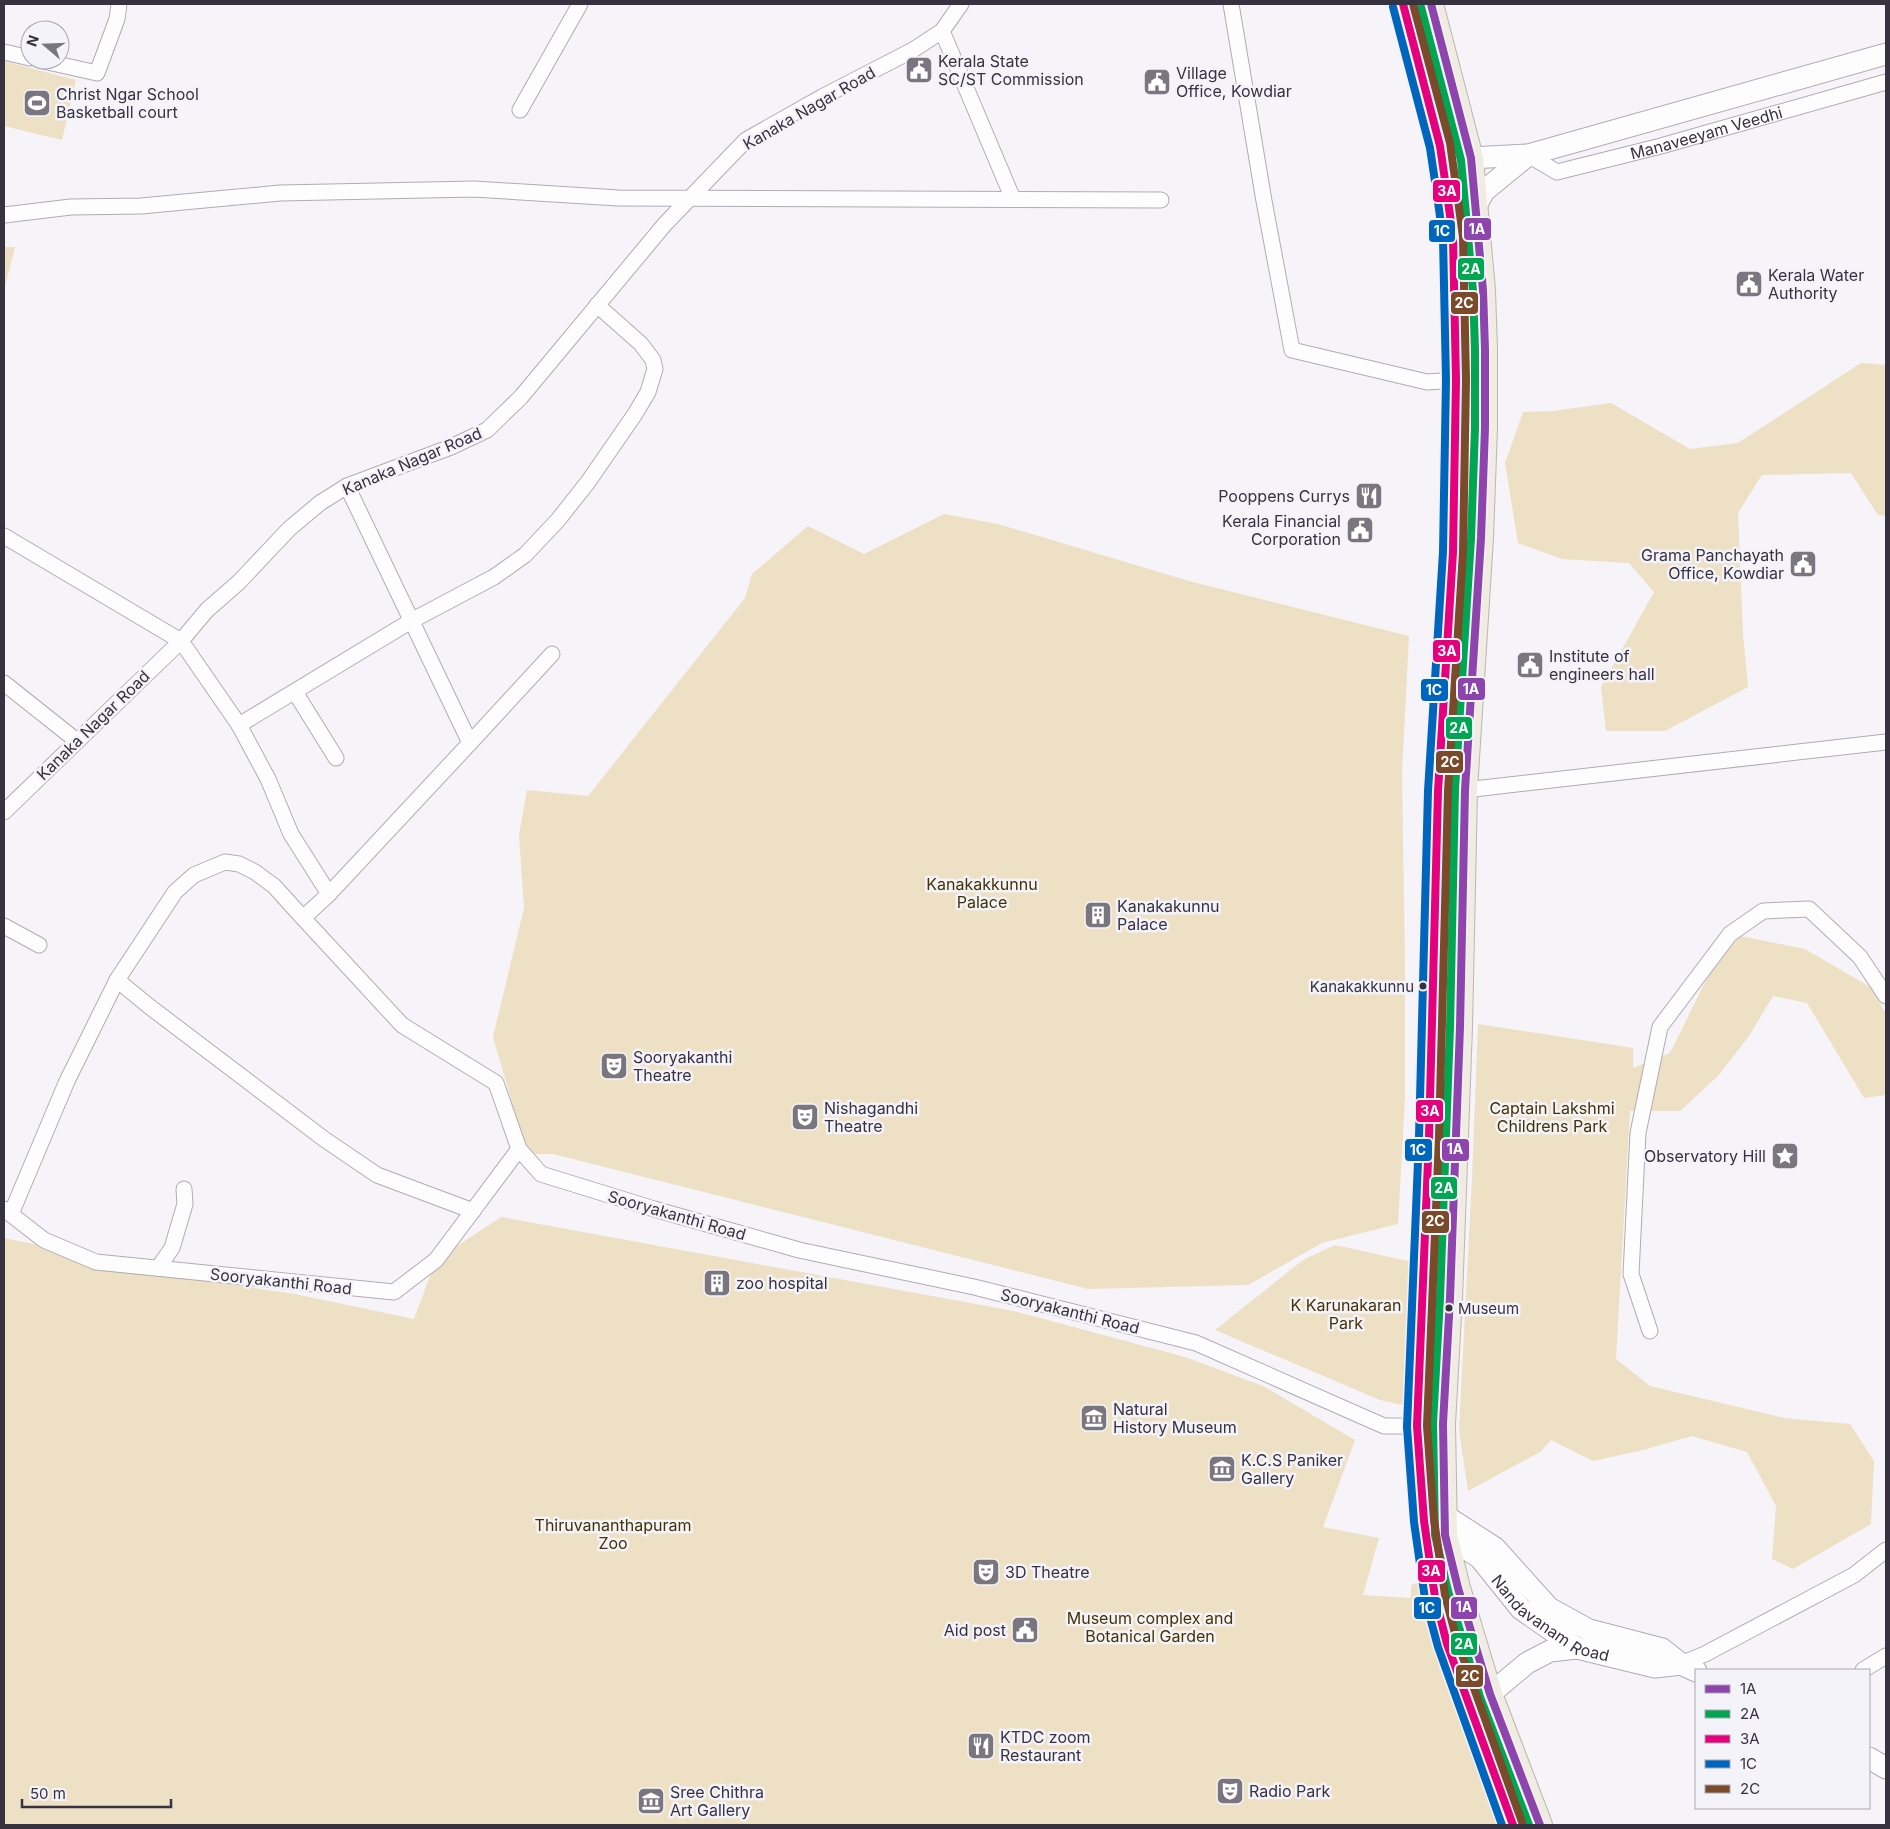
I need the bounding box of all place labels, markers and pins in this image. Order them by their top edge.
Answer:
place label: Kerala State SC/ST Commission [938,51,1084,89]
public building icon: Kerala State SC/ST Commission [904,55,934,85]
place label: Village Office, Kowdiar [1176,63,1292,101]
public building icon: Village Office, Kowdiar [1142,67,1172,97]
place label: Christ Ngar School Basketball court [56,84,199,122]
sports icon: Christ Ngar School Basketball court [22,88,52,118]
place label: Kerala Water Authority [1768,265,1864,303]
public building icon: Kerala Water Authority [1734,269,1764,299]
restaurant icon: Pooppens Currys [1354,481,1384,511]
place label: Pooppens Currys [1218,486,1350,506]
place label: Kerala Financial Corporation [1222,511,1341,549]
public building icon: Kerala Financial Corporation [1345,515,1375,545]
place label: Grama Panchayath Office, Kowdiar [1641,545,1784,583]
public building icon: Grama Panchayath Office, Kowdiar [1788,549,1818,579]
place label: Institute of engineers hall [1549,646,1655,684]
public building icon: Institute of engineers hall [1515,650,1545,680]
place label: Kanakakunnu Palace [1117,896,1220,934]
building icon: Kanakakunnu Palace [1083,900,1113,930]
place label: Kanakakkunnu [1310,977,1414,996]
marker: Kanakakkunnu [1418,981,1428,991]
place label: Sooryakanthi Theatre [633,1047,732,1085]
theatre icon: Sooryakanthi Theatre [599,1051,629,1081]
place label: Nishagandhi Theatre [824,1098,918,1136]
theatre icon: Nishagandhi Theatre [790,1102,820,1132]
place icon: Observatory Hill [1770,1141,1800,1171]
place label: Observatory Hill [1644,1146,1766,1166]
building icon: zoo hospital [702,1268,732,1298]
place label: zoo hospital [736,1273,828,1293]
place label: Museum [1458,1299,1519,1318]
marker: Museum [1444,1303,1454,1313]
place label: Natural History Museum [1113,1399,1237,1437]
museum icon: Natural History Museum [1079,1403,1109,1433]
place label: K.C.S Paniker Gallery [1241,1450,1343,1488]
museum icon: K.C.S Paniker Gallery [1207,1454,1237,1484]
theatre icon: 3D Theatre [971,1557,1001,1587]
place label: 3D Theatre [1005,1562,1090,1582]
public building icon: Aid post [1010,1615,1040,1645]
place label: Aid post [944,1620,1006,1640]
place label: KTDC zoom Restaurant [1000,1727,1091,1765]
restaurant icon: KTDC zoom Restaurant [966,1731,996,1761]
theatre icon: Radio Park [1215,1776,1245,1806]
place label: Radio Park [1249,1781,1330,1801]
place label: Sree Chithra Art Gallery [670,1782,764,1820]
museum icon: Sree Chithra Art Gallery [636,1786,666,1816]

